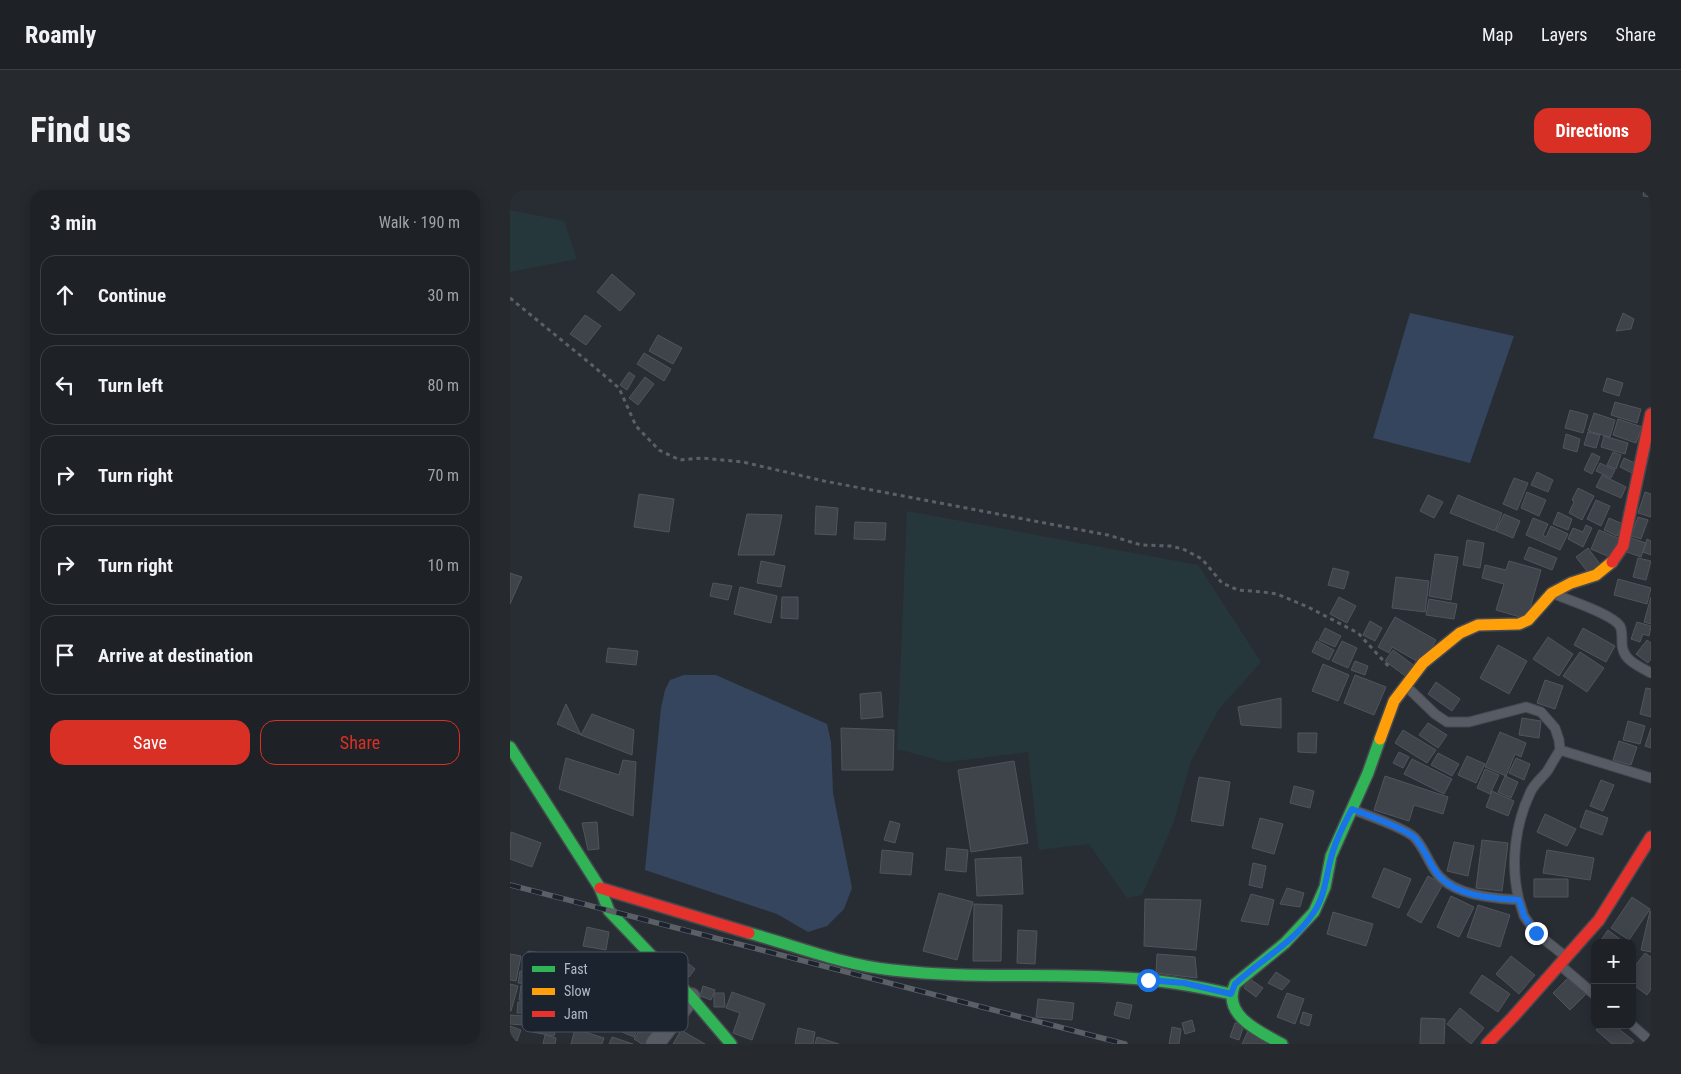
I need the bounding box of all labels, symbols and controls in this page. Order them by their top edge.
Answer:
text: Roamly [25,21,96,49]
text: Map [1482,24,1513,45]
text: Layers [1541,24,1588,45]
text: Share [1616,24,1656,45]
button: Directions [1534,108,1651,153]
text: Find us [30,110,131,151]
text: 3 min [50,211,97,235]
text: Walk · 190 m [379,213,460,232]
icon: ahead [51,281,79,309]
text: Continue [98,284,166,307]
text: 30 m [427,286,459,305]
icon: left [51,371,79,399]
text: Turn left [98,374,163,397]
text: 80 m [427,376,459,395]
icon: right [51,461,79,489]
text: Turn right [98,464,173,487]
text: 70 m [427,466,459,485]
icon: right [51,551,79,579]
text: Turn right [98,554,173,577]
text: 10 m [427,556,459,575]
icon: arrive [51,641,79,669]
text: Arrive at destination [98,644,253,667]
button: Save [50,720,250,765]
button: Share [260,720,460,765]
route end [1525,922,1548,945]
map controls [1591,939,1636,1029]
button: + [1591,939,1636,984]
legend [522,952,688,1032]
text: Fast [564,961,588,977]
route start [1137,969,1160,992]
text: Slow [564,983,591,999]
button: − [1591,984,1636,1029]
text: Jam [564,1006,588,1022]

